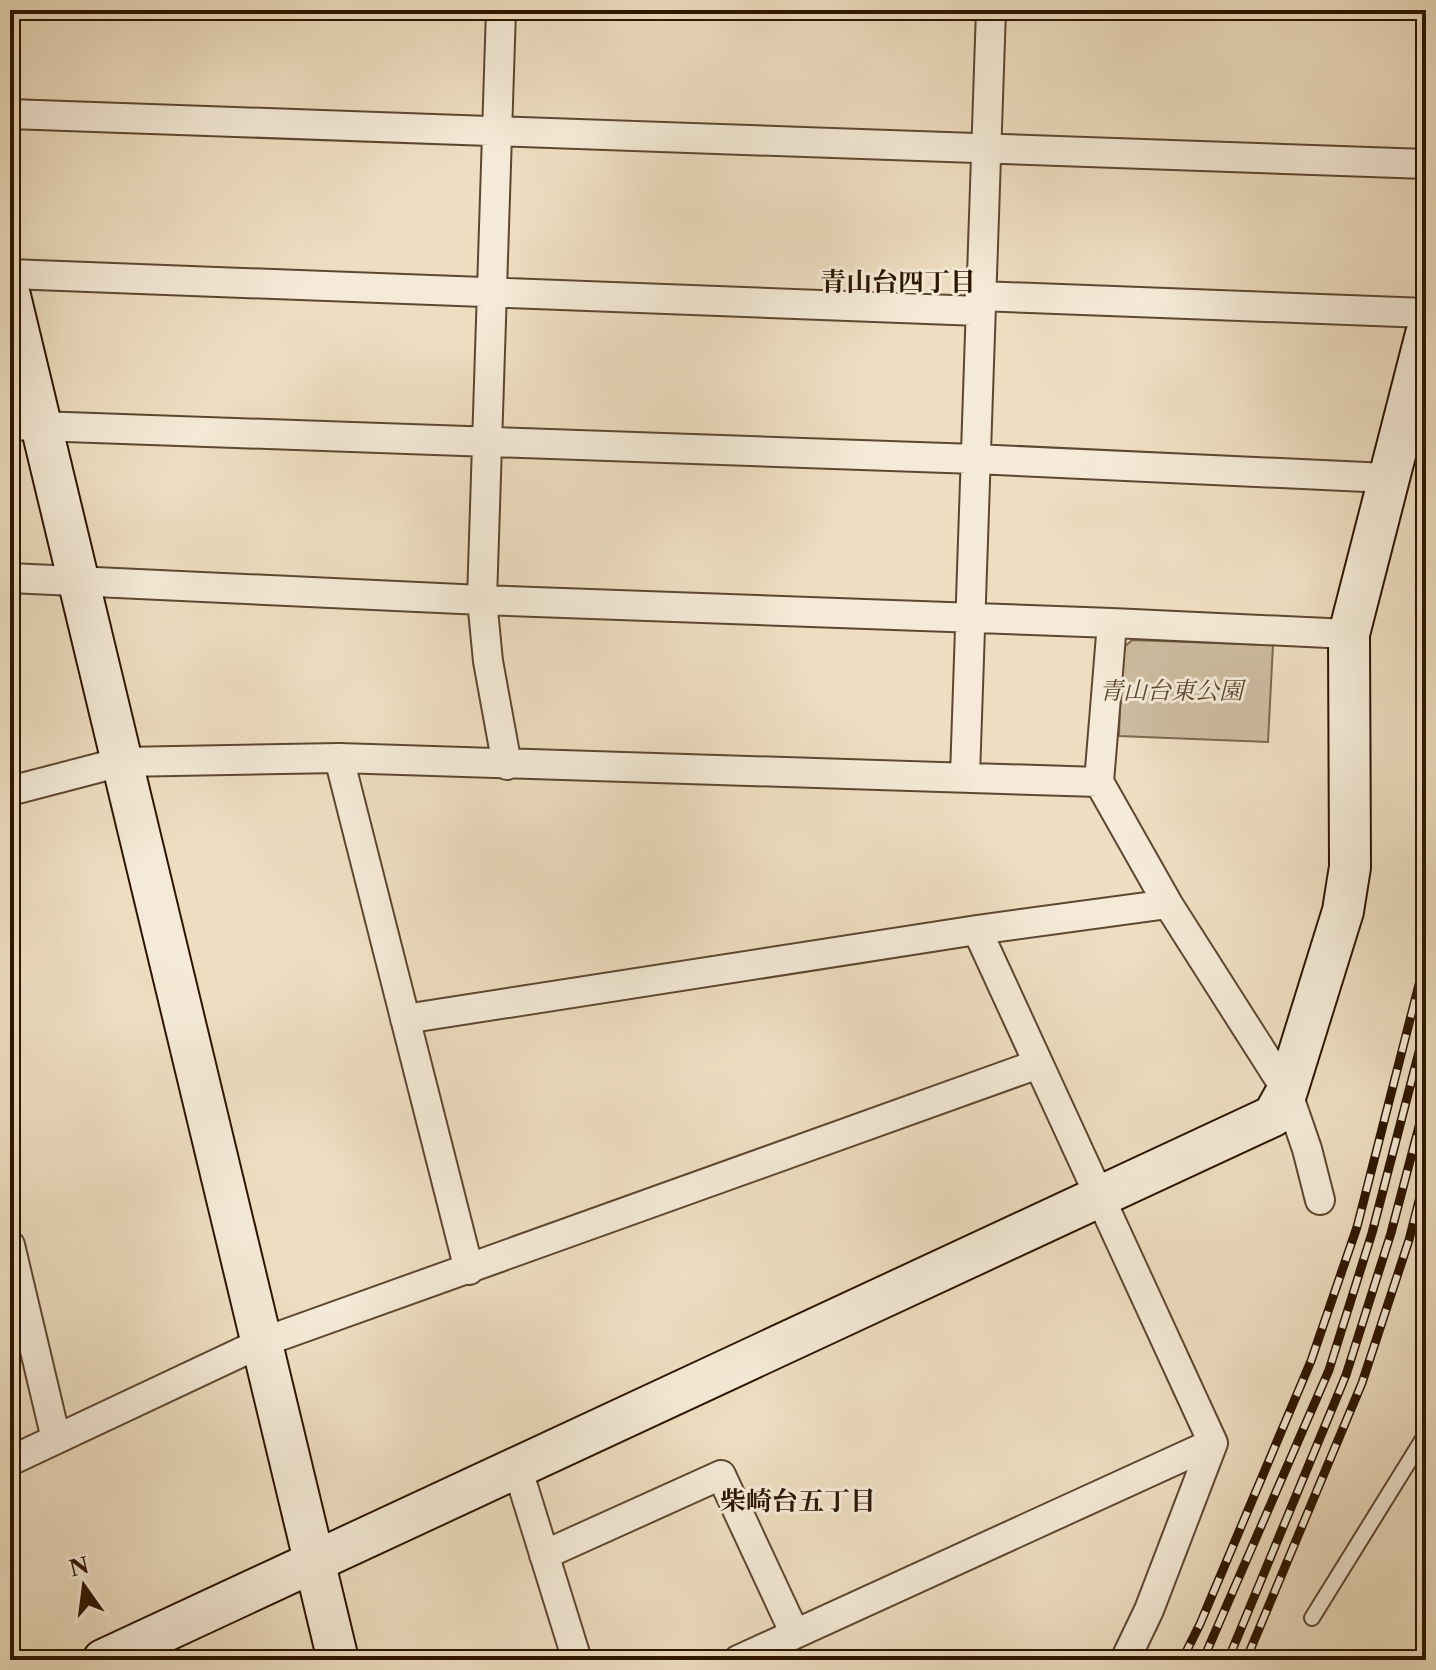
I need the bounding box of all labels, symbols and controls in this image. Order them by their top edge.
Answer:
district label: 青山台四丁目 [820,266,976,298]
park label: 青山台東公園 [1099,676,1247,705]
district label: 柴崎台五丁目 [720,1485,876,1517]
north arrow [44,1546,124,1626]
text: N [67,1552,92,1582]

